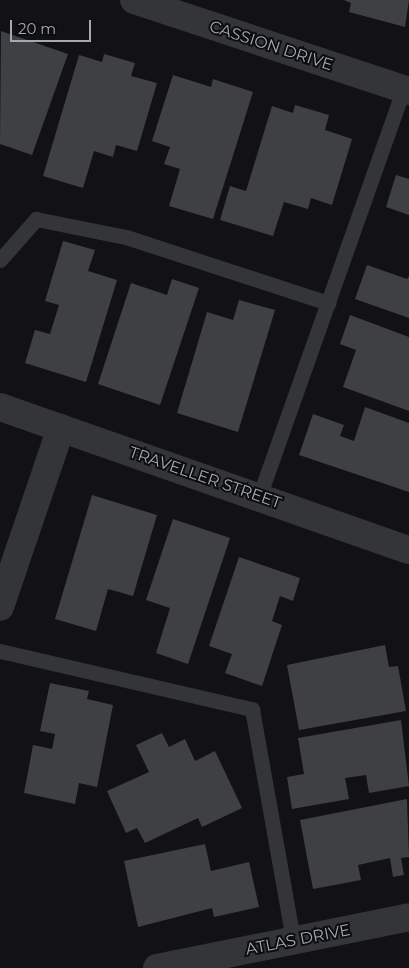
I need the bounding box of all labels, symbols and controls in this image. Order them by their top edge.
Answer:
scale bar [12,10,94,42]
street label: CASSION DRIVE [207,17,335,75]
text: 20 m [18,19,56,38]
street label: TRAVELLER STREET [126,443,284,513]
street label: ATLAS DRIVE [244,920,352,960]

